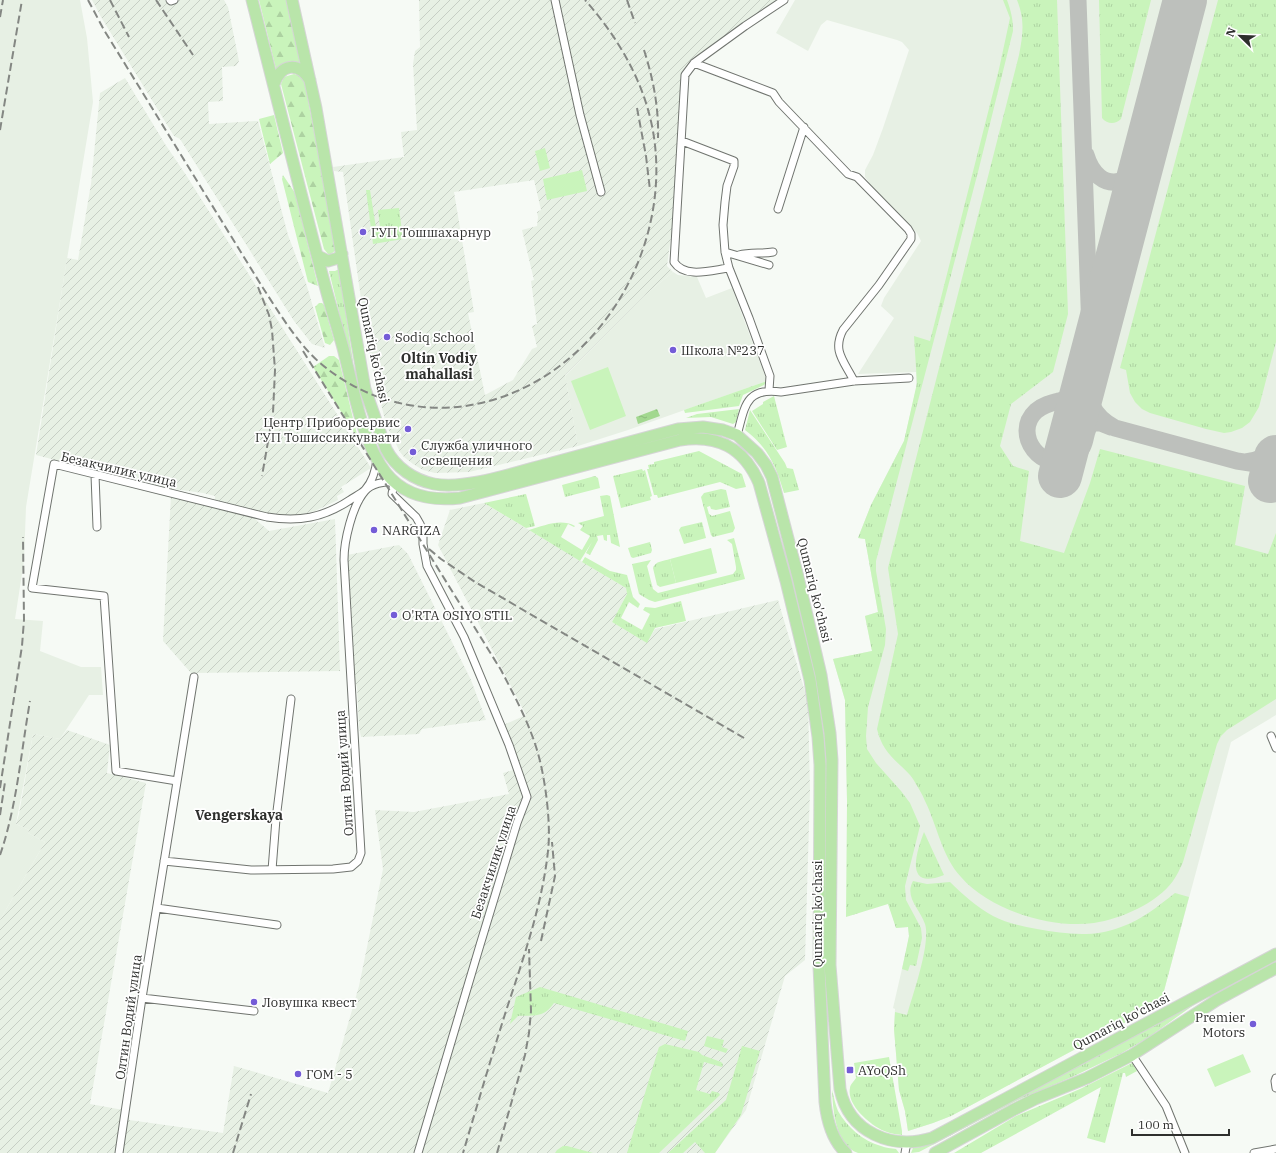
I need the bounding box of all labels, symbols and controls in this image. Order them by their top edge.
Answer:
north arrow [1220,16,1260,56]
text: N [1223,25,1239,39]
place label: ГУП Тошшахарнур [371,224,491,241]
marker: ГУП Тошшахарнур [358,227,368,237]
street label: Qumariq ko'chasi [354,296,393,404]
place label: Sodiq School [395,329,474,346]
marker: Sodiq School [382,332,392,342]
place label: Школа №237 [681,342,765,359]
marker: Школа №237 [668,345,678,355]
district label: Oltin Vodiy mahallasi [401,349,477,383]
place label: Центр Приборсервис ГУП Тошиссиккуввати [255,414,400,446]
marker: Центр Приборсервис ГУП Тошиссиккуввати [403,424,413,434]
place label: Служба уличного освещения [421,437,532,469]
marker: Служба уличного освещения [408,447,418,457]
street label: Безакчилик улица [59,448,179,491]
place label: NARGIZA [382,522,441,539]
marker: NARGIZA [369,525,379,535]
street label: Qumariq ko'chasi [793,536,836,644]
place label: O'RTA OSIYO STIL [402,607,513,624]
marker: O'RTA OSIYO STIL [389,610,399,620]
street label: Олтин Водий улица [332,709,357,837]
street label: Безакчилик улица [467,803,520,921]
district label: Vengerskaya [195,806,283,824]
street label: Qumariq ko'chasi [809,860,826,968]
street label: Олтин Водий улица [111,953,146,1081]
street label: Qumariq ko'chasi [1070,989,1173,1054]
place label: Ловушка квест [262,994,357,1011]
marker: Ловушка квест [249,997,259,1007]
place label: Premier Motors [1195,1009,1245,1041]
marker: Premier Motors [1248,1019,1258,1029]
place label: AYoQSh [858,1062,906,1079]
marker: AYoQSh [845,1065,855,1075]
place label: ГОМ - 5 [306,1066,353,1083]
marker: ГОМ - 5 [293,1069,303,1079]
scale bar [1132,1111,1229,1137]
text: 100 m [1138,1117,1174,1132]

